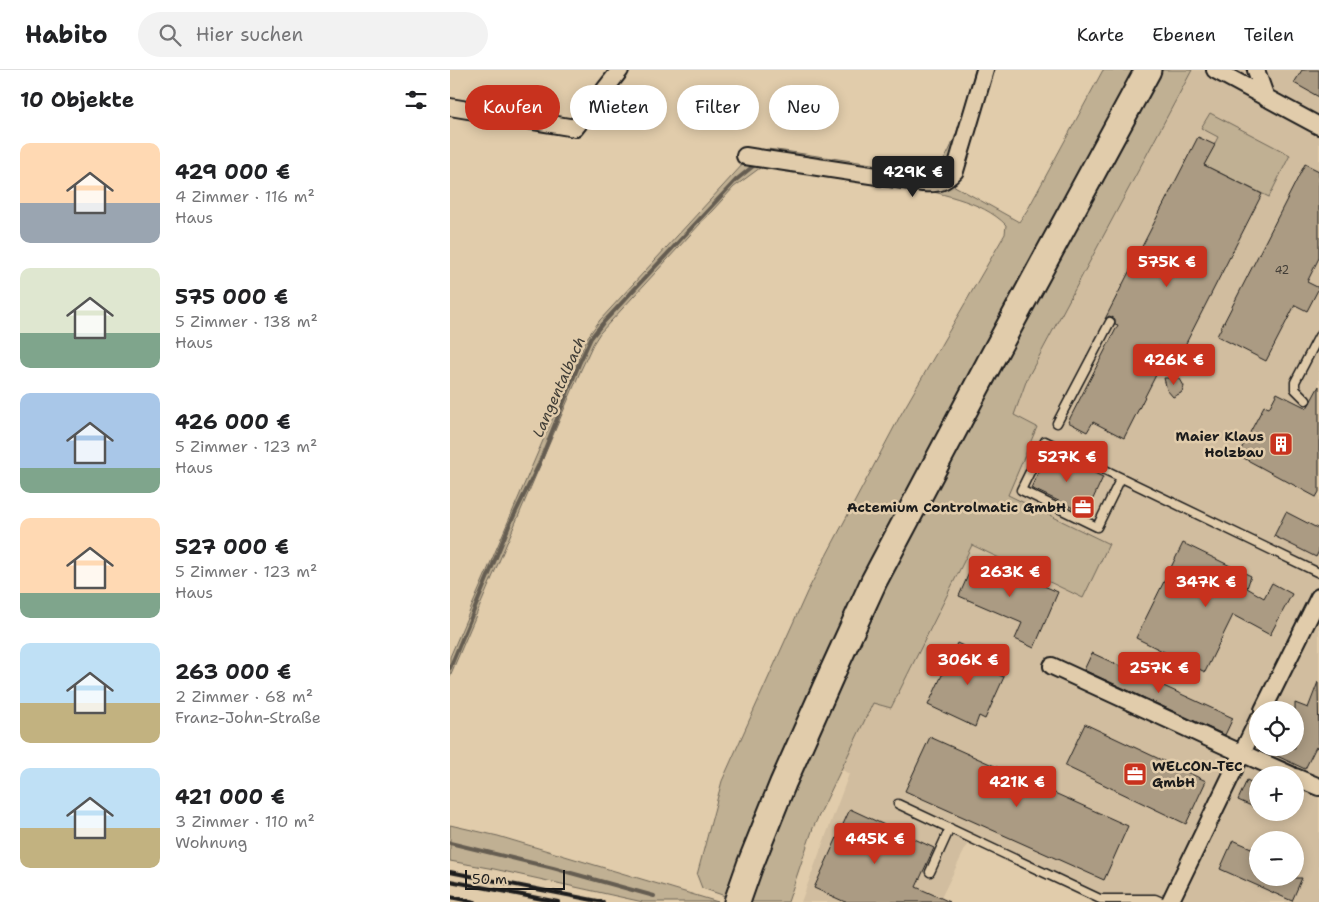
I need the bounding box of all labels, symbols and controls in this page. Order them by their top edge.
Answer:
search box [138,12,488,57]
text: Habito [25,19,108,51]
icon: search [156,21,184,49]
text: Hier suchen [196,22,303,47]
text: Karte [1077,23,1124,47]
text: Ebenen [1152,23,1216,47]
text: Teilen [1244,23,1294,47]
chip: Kaufen [465,85,560,130]
chip: Mieten [570,85,667,130]
chip: Filter [677,85,759,130]
chip: Neu [769,85,839,130]
text: 10 Objekte [20,86,134,114]
icon: filters [402,86,430,114]
pin: 429K € [872,156,954,198]
text: 429 000 € [175,158,290,186]
text: 429K € [883,161,943,182]
icon: home [60,163,120,223]
text: 4 Zimmer · 116 m² [175,186,315,207]
text: Haus [175,207,213,228]
pin: 575K € [1126,246,1208,288]
text: 575K € [1138,251,1196,272]
house number: 42 [1275,263,1289,278]
text: 575 000 € [175,283,288,311]
icon: home [60,288,120,348]
text: 5 Zimmer · 138 m² [175,311,318,332]
text: Haus [175,332,213,353]
water label: Langentalbach [528,333,590,441]
pin: 426K € [1133,344,1215,386]
text: 426K € [1144,349,1204,370]
text: 426 000 € [175,408,291,436]
icon: home [60,413,120,473]
place label: Maier Klaus Holzbau [1176,427,1264,461]
building icon: Maier Klaus Holzbau [1268,431,1294,457]
text: 5 Zimmer · 123 m² [175,436,317,457]
pin: 527K € [1026,440,1108,483]
text: 527K € [1038,446,1096,467]
text: Haus [175,457,213,478]
office icon: Actemium Controlmatic GmbH [1070,494,1096,520]
place label: Actemium Controlmatic GmbH [847,498,1066,516]
text: 527 000 € [175,533,289,561]
icon: home [60,538,120,598]
pin: 263K € [969,556,1051,598]
text: 5 Zimmer · 123 m² [175,561,317,582]
text: 263K € [980,561,1040,582]
pin: 347K € [1165,566,1247,608]
text: 347K € [1176,571,1236,592]
text: Haus [175,582,213,603]
pin: 306K € [927,644,1009,686]
text: 306K € [937,649,999,670]
pin: 257K € [1118,652,1200,694]
text: 257K € [1129,657,1189,678]
text: 263 000 € [175,658,291,686]
icon: home [60,663,120,723]
text: 2 Zimmer · 68 m² [175,686,313,707]
map controls [1249,701,1304,886]
button: locate [1249,701,1304,756]
text: Franz-John-Straße [175,707,321,728]
place label: WELCON-TEC GmbH [1152,757,1243,791]
office icon: WELCON-TEC GmbH [1122,761,1148,787]
pin: 421K € [976,766,1058,808]
button: + [1249,766,1304,821]
text: 421K € [989,771,1045,792]
text: 421 000 € [175,783,285,811]
icon: home [60,788,120,848]
text: 3 Zimmer · 110 m² [175,811,315,832]
pin: 445K € [834,822,916,865]
text: 445K € [845,828,905,849]
button: − [1249,831,1304,886]
text: Wohnung [175,832,247,853]
scale bar [465,867,565,890]
text: 50 m [472,870,507,888]

